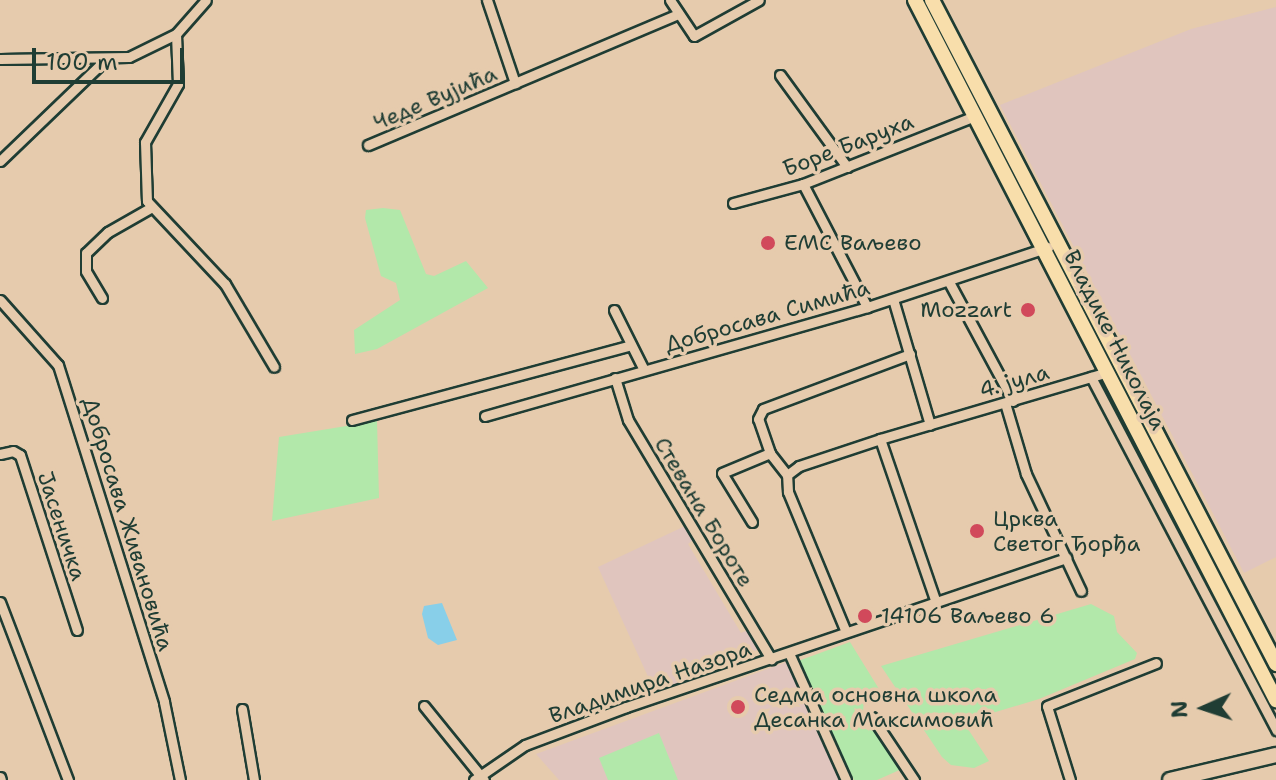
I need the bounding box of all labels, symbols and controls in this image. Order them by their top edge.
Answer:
scale bar [36,32,188,82]
text: 100 m [46,46,118,78]
street label: Чеде Вујића [369,60,501,136]
street label: Боре Баруха [779,108,917,182]
place label: ЕМС Ваљево [784,230,922,256]
marker: ЕМС Ваљево [759,234,777,252]
street label: Владике Николаја [1058,246,1172,434]
street label: Добросава Симића [661,274,873,358]
place label: Mozzart [920,297,1012,323]
marker: Mozzart [1019,301,1037,319]
street label: 4. јула [976,358,1052,404]
street label: Добросава Живановића [77,394,179,654]
street label: Стевана Бороте [649,432,759,592]
street label: Јасеничка [32,468,92,584]
place label: Црква Светог Ђорђа [993,505,1140,556]
marker: Црква Светог Ђорђа [968,522,986,540]
place label: 14106 Ваљево 6 [881,603,1055,629]
marker: 14106 Ваљево 6 [856,607,874,625]
street label: Владимира Назора [545,635,755,729]
north arrow [1164,668,1244,748]
place label: Седма основна школа Десанка Максимовић [754,681,997,732]
marker: Седма основна школа Десанка Максимовић [729,698,747,716]
text: N [1165,700,1194,719]

